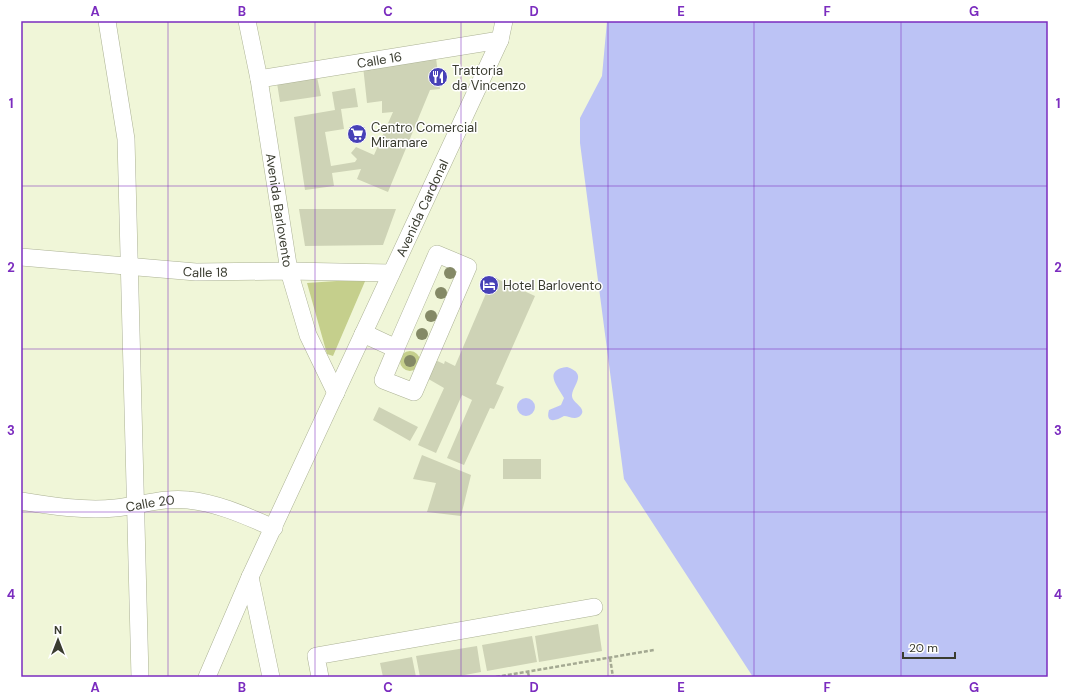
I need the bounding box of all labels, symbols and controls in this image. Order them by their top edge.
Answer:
text: A [90,3,100,20]
text: B [238,3,246,20]
text: C [383,3,393,20]
text: D [529,3,539,20]
text: E [677,3,685,20]
text: F [823,3,831,20]
text: G [969,3,979,20]
street label: Calle 16 [356,48,403,72]
place label: Trattoria da Vincenzo [452,62,526,94]
restaurant icon: Trattoria da Vincenzo [427,66,449,88]
text: 1 [9,95,13,112]
text: 1 [1056,95,1060,112]
place label: Centro Comercial Miramare [371,119,477,151]
supermarket icon: Centro Comercial Miramare [346,123,368,145]
street label: Avenida Barlovento [262,152,296,269]
street label: Avenida Cardonal [392,157,452,260]
text: 2 [7,259,15,276]
text: 2 [1054,259,1062,276]
street label: Calle 18 [182,263,228,281]
hotel icon: Hotel Barlovento [478,274,500,296]
place label: Hotel Barlovento [503,277,602,294]
text: 3 [7,422,15,439]
text: 3 [1054,422,1062,439]
street label: Calle 20 [124,491,175,516]
text: 4 [7,586,15,603]
text: 4 [1054,586,1062,603]
north arrow [38,620,78,660]
text: N [54,623,62,637]
scale bar [903,634,955,660]
text: 20 m [909,640,938,656]
text: A [90,679,100,696]
text: B [238,679,246,696]
text: C [383,679,393,696]
text: D [529,679,539,696]
text: E [677,679,685,696]
text: F [823,679,831,696]
text: G [969,679,979,696]

